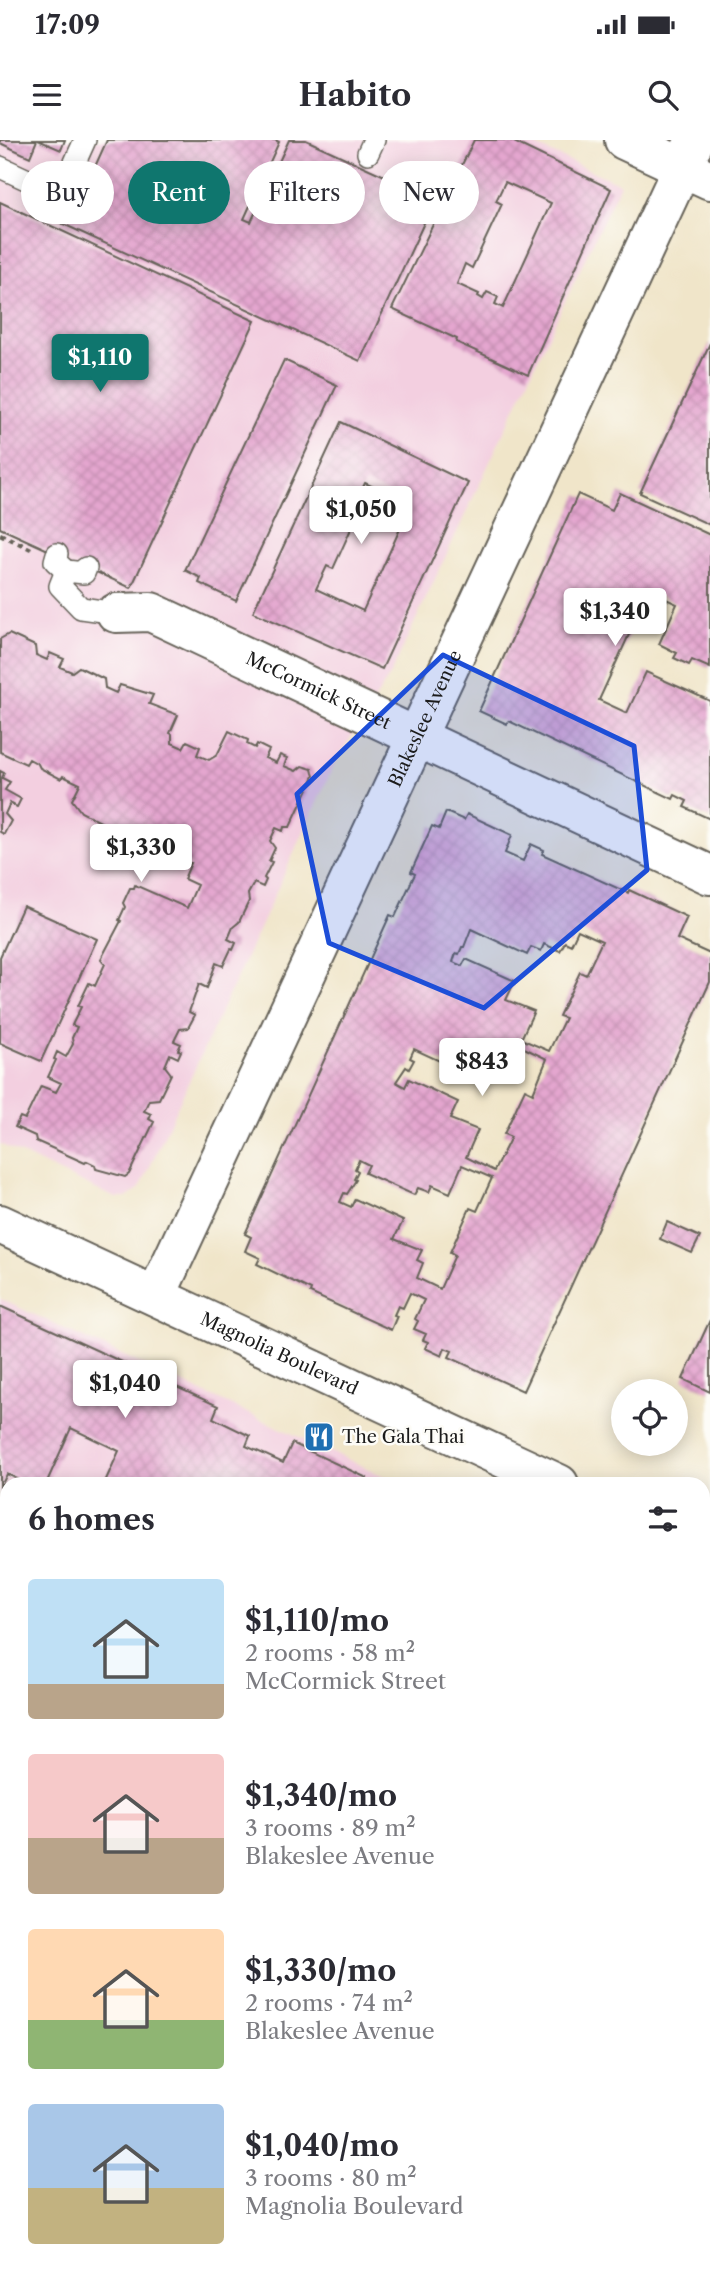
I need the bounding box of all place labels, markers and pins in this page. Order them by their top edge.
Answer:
pin: $1,110 [43,334,157,394]
pin: $1,050 [304,486,418,546]
pin: $1,340 [558,588,672,648]
pin: $1,330 [84,824,198,884]
pin: $843 [441,1038,523,1098]
pin: $1,040 [68,1360,182,1420]
restaurant icon: The Gala Thai [302,1420,336,1454]
place label: The Gala Thai [342,1426,465,1448]

